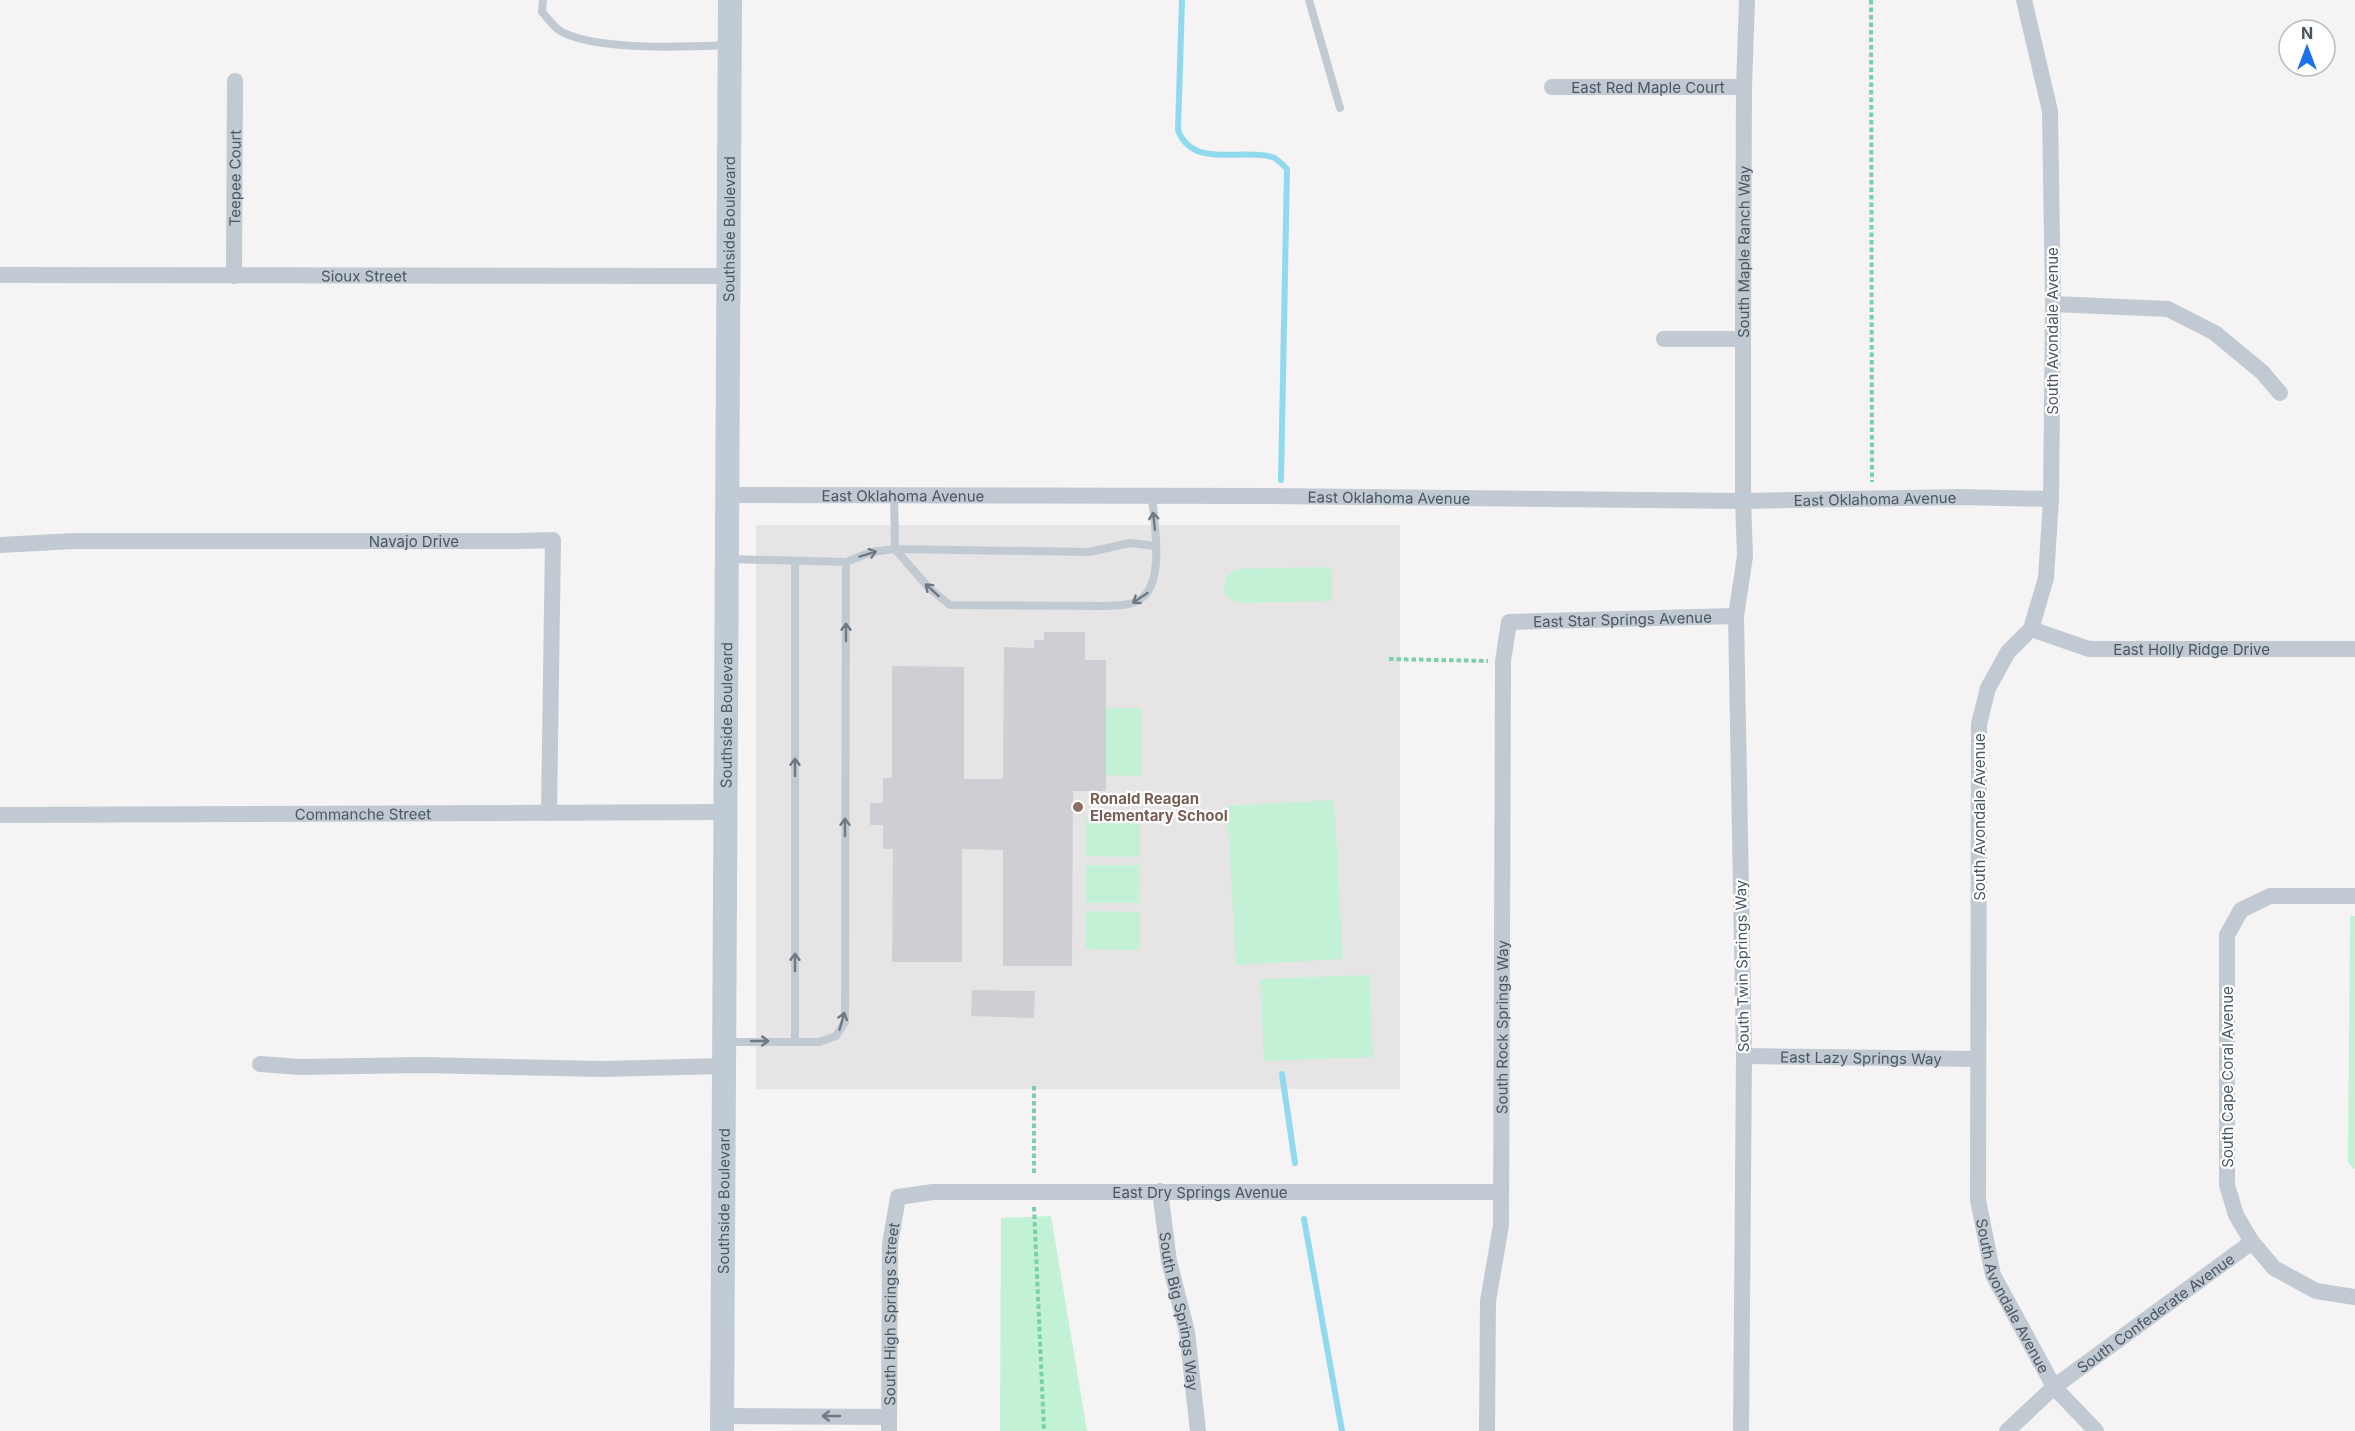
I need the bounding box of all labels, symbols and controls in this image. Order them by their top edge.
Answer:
north arrow [2277,18,2337,78]
text: N [2301,23,2313,43]
street label: East Red Maple Court [1571,78,1725,97]
street label: Teepee Court [225,130,244,226]
street label: Southside Boulevard [719,156,739,302]
street label: South Maple Ranch Way [1734,165,1753,338]
street label: South Avondale Avenue [2043,247,2062,415]
street label: Sioux Street [321,266,407,285]
street label: East Oklahoma Avenue [822,486,984,505]
street label: East Oklahoma Avenue [1308,487,1470,508]
street label: East Oklahoma Avenue [1793,488,1956,510]
one-way arrow [1148,511,1159,531]
street label: Navajo Drive [369,532,459,551]
one-way arrow [858,548,877,559]
one-way arrow [925,583,940,597]
one-way arrow [1131,591,1148,604]
street label: East Star Springs Avenue [1533,607,1712,631]
one-way arrow [840,623,852,643]
street label: East Holly Ridge Drive [2113,640,2270,659]
street label: Southside Boulevard [716,642,736,788]
street label: South Avondale Avenue [1970,733,1989,901]
one-way arrow [789,757,801,777]
place label: Ronald Reagan Elementary School [1090,789,1228,825]
marker: Ronald Reagan Elementary School [1071,800,1085,814]
street label: Commanche Street [295,804,431,823]
one-way arrow [839,818,851,838]
street label: South Twin Springs Way [1731,879,1753,1052]
street label: South Rock Springs Way [1492,939,1512,1114]
one-way arrow [789,952,801,972]
street label: South Cape Coral Avenue [2218,986,2237,1168]
one-way arrow [837,1012,848,1031]
one-way arrow [749,1035,769,1047]
street label: East Lazy Springs Way [1780,1047,1942,1068]
street label: Southside Boulevard [713,1128,733,1274]
street label: East Dry Springs Avenue [1112,1183,1288,1202]
street label: South Avondale Avenue [1972,1217,2054,1376]
street label: South High Springs Street [880,1221,903,1406]
street label: South Big Springs Way [1156,1231,1203,1392]
street label: South Confederate Avenue [2073,1249,2238,1377]
one-way arrow [821,1410,841,1422]

